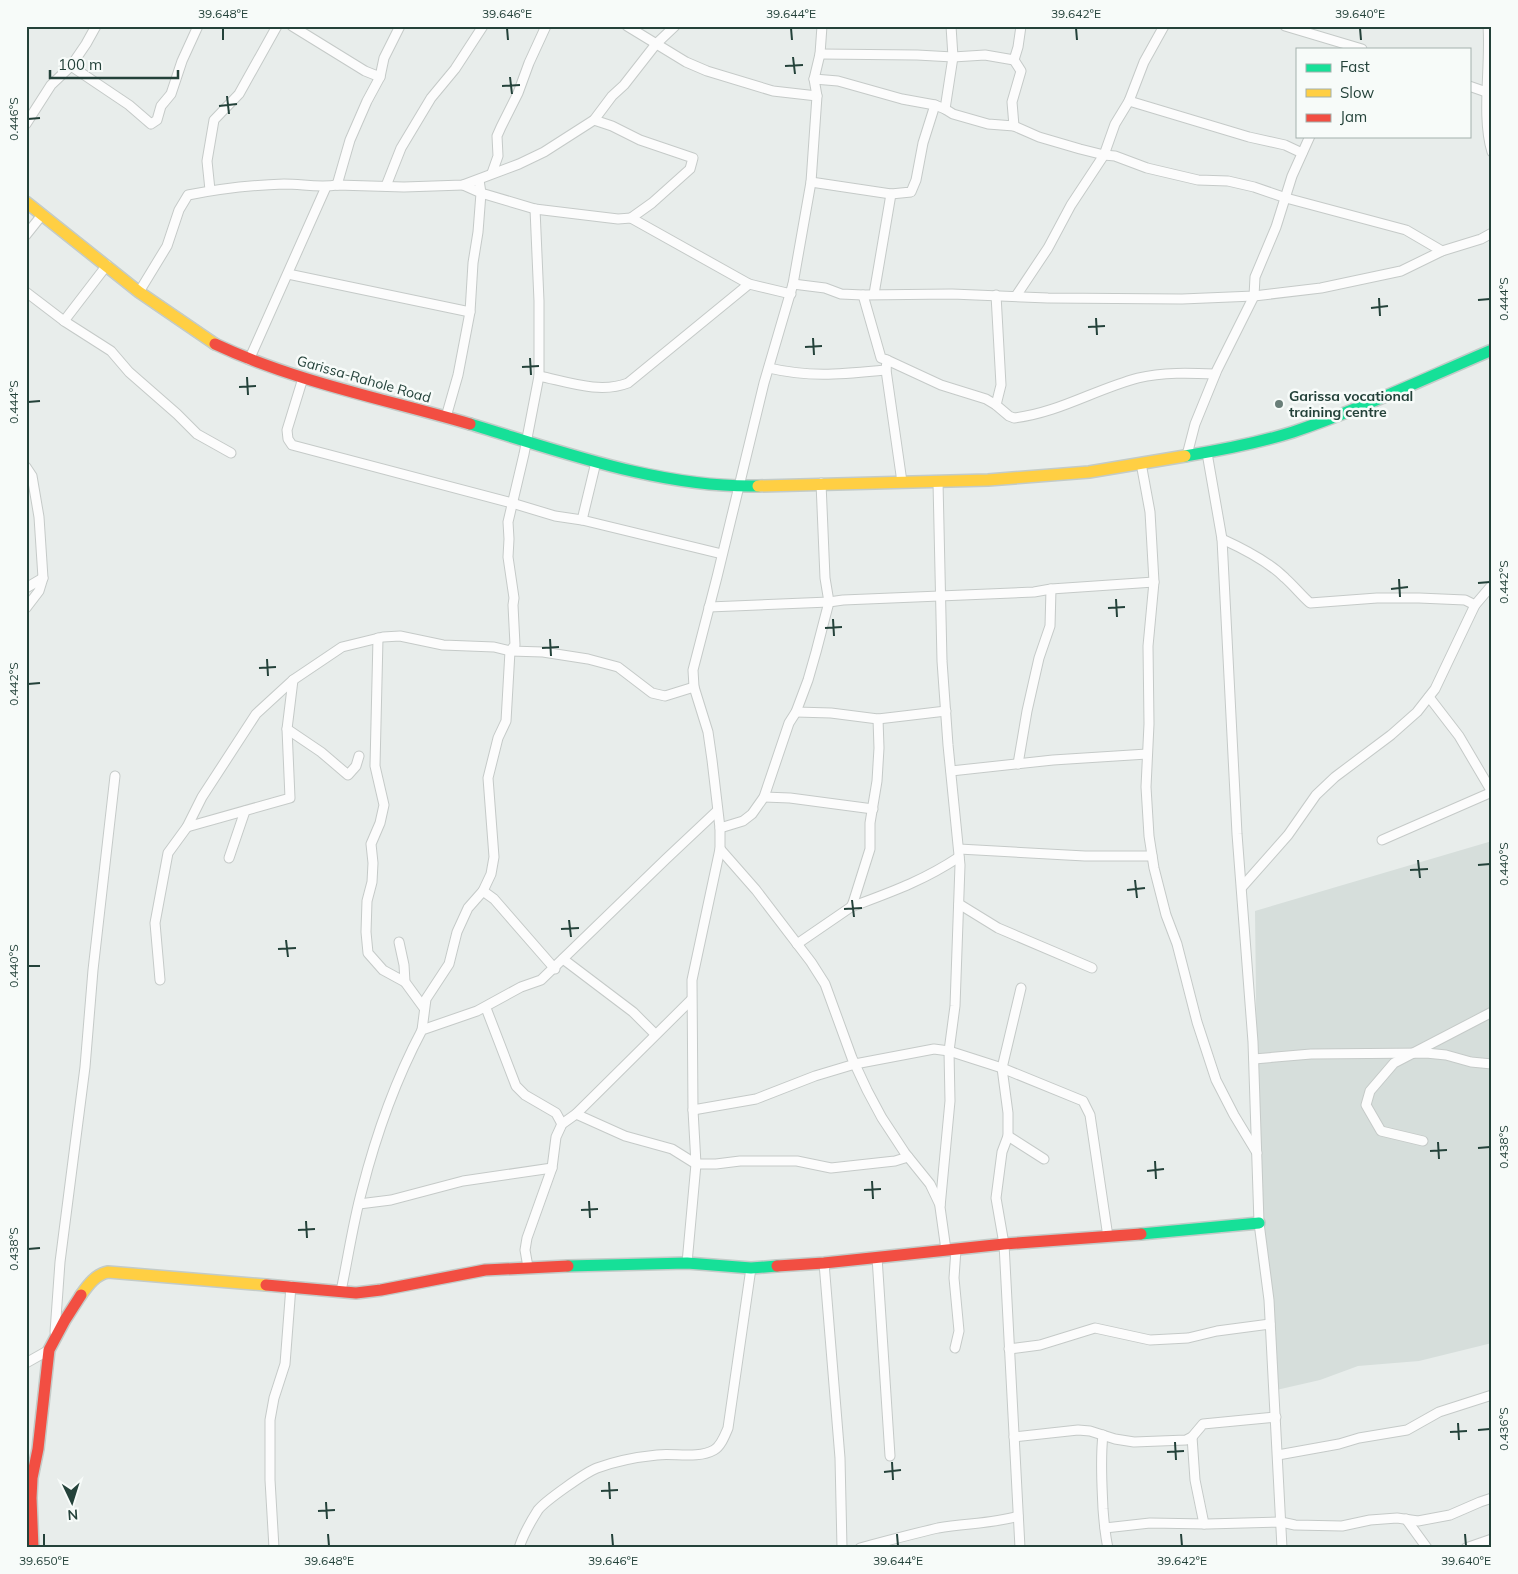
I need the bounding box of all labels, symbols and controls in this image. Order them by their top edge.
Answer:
text: 39.648°E [198,6,248,21]
text: 39.646°E [482,6,532,21]
text: 39.644°E [766,6,816,21]
text: 39.642°E [1051,6,1101,21]
text: 39.640°E [1335,6,1385,21]
scale bar [50,48,178,80]
legend [1296,48,1470,138]
text: 100 m [58,55,102,74]
text: Fast [1340,57,1370,76]
text: Slow [1340,83,1374,102]
text: 0.446°S [6,97,21,141]
text: Jam [1340,107,1367,126]
text: 0.444°S [1496,277,1511,321]
street label: Garissa-Rahole Road [295,351,433,407]
text: 0.444°S [6,380,21,424]
place label: Garissa vocational training centre [1289,387,1413,421]
marker: Garissa vocational training centre [1273,398,1285,410]
text: 0.442°S [1496,560,1511,604]
text: 0.442°S [6,662,21,706]
text: 0.440°S [1496,842,1511,886]
text: 0.440°S [6,944,21,988]
text: 0.438°S [1496,1125,1511,1169]
text: 0.438°S [6,1227,21,1271]
text: 0.436°S [1496,1407,1511,1451]
north arrow [48,1476,98,1526]
text: N [67,1506,79,1524]
text: 39.650°E [19,1553,69,1568]
text: 39.648°E [304,1553,354,1568]
text: 39.646°E [588,1553,638,1568]
text: 39.644°E [873,1553,923,1568]
text: 39.642°E [1157,1553,1207,1568]
text: 39.640°E [1441,1553,1491,1568]

